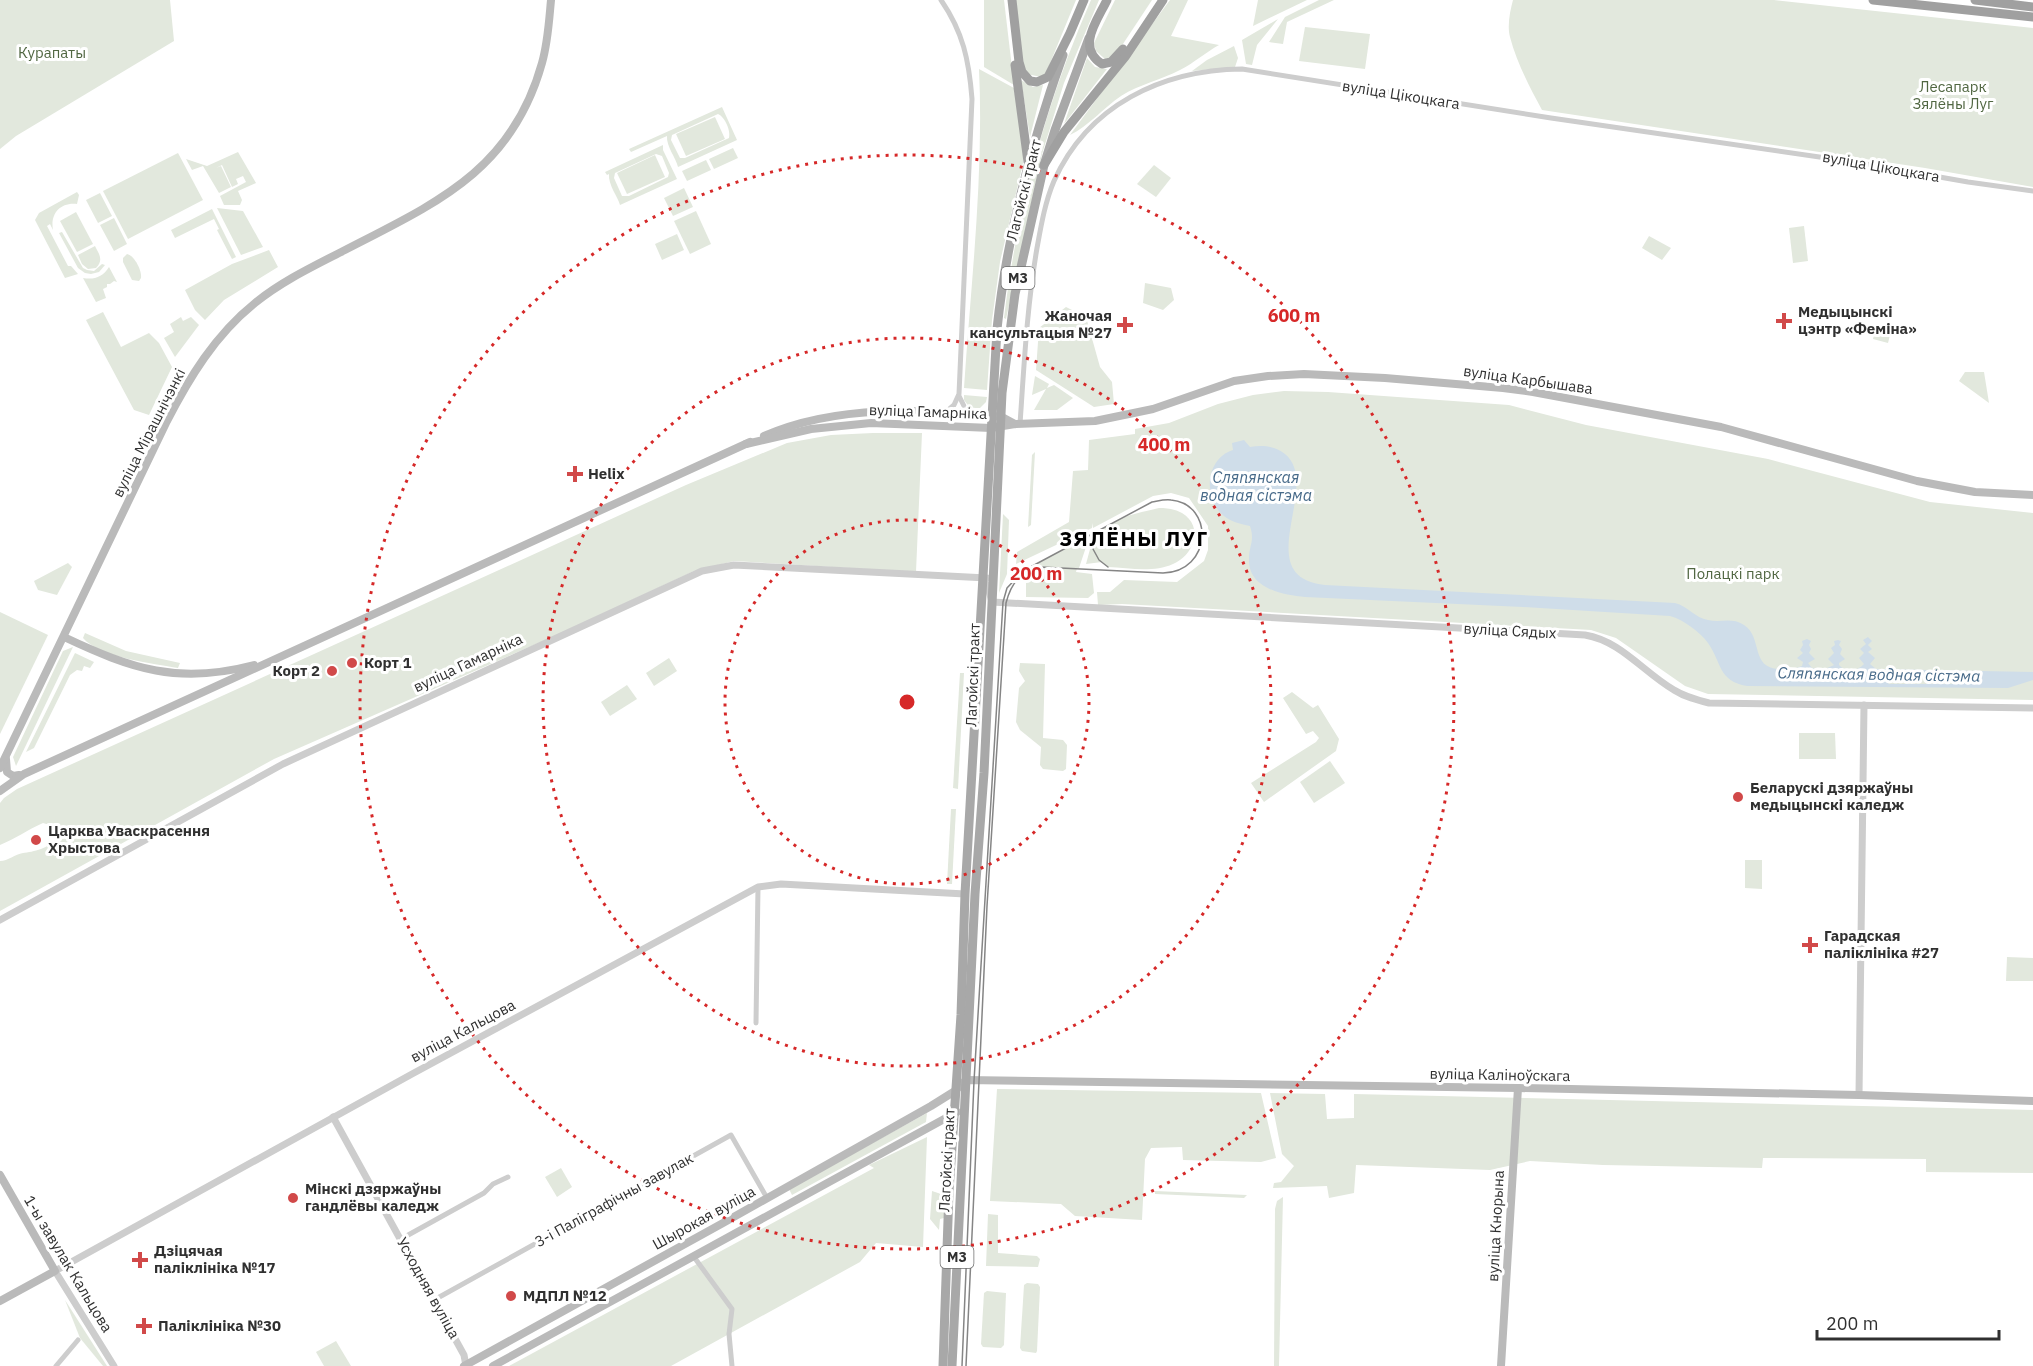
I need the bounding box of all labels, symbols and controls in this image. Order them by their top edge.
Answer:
park label: Курапаты [18,43,86,62]
street label: вуліца Цікоцкага [1341,76,1461,113]
park label: Лесапарк Зялёны Луг [1912,77,1994,113]
street label: Лагойскі тракт [1002,137,1045,243]
street label: вуліца Цікоцкага [1821,147,1941,186]
road number: М3 [1002,267,1034,289]
place label: Медыцынскі цэнтр «Феміна» [1798,302,1917,338]
text: 600 m [1268,304,1320,327]
place label: Жаночая кансультацыя №27 [969,306,1112,342]
marker: Медыцынскі цэнтр «Феміна» [1775,312,1793,330]
marker: Жаночая кансультацыя №27 [1116,316,1134,334]
street label: вуліца Карбышава [1462,361,1594,398]
street label: вуліца Мірашнічэнкі [108,365,189,500]
street label: вуліца Гамарніка [869,400,987,423]
text: 400 m [1138,433,1190,456]
place label: Helix [588,464,625,483]
marker: Helix [566,465,584,483]
water label: Сляпянская водная сістэма [1200,467,1312,505]
district label: ЗЯЛЁНЫ ЛУГ [1059,524,1209,552]
text: 200 m [1010,562,1062,585]
park label: Полацкі парк [1686,564,1780,583]
street label: вуліца Сядых [1463,619,1557,642]
street label: Лагойскі тракт [961,623,984,727]
street label: вуліца Гамарніка [410,629,525,696]
place label: Корт 1 [364,653,411,672]
marker: Корт 1 [345,656,359,670]
place label: Корт 2 [273,661,320,680]
water label: Сляпянская водная сістэма [1777,662,1981,686]
marker: Корт 2 [325,664,339,678]
centre of rings [897,692,917,712]
place label: Беларускі дзяржаўны медыцынскі каледж [1750,778,1913,814]
marker: Беларускі дзяржаўны медыцынскі каледж [1731,790,1745,804]
place label: Царква Уваскрасення Хрыстова [48,821,210,857]
marker: Царква Уваскрасення Хрыстова [29,833,43,847]
place label: Гарадская паліклініка #27 [1824,926,1939,962]
marker: Гарадская паліклініка #27 [1801,936,1819,954]
street label: вуліца Кальцова [407,995,519,1066]
street label: вуліца Каліноўскага [1429,1064,1571,1085]
street label: Лагойскі тракт [934,1108,959,1212]
street label: 3-і Паліграфічны завулак [531,1148,696,1251]
street label: вуліца Кнорына [1483,1170,1508,1282]
place label: Мінскі дзяржаўны гандлёвы каледж [305,1179,441,1215]
street label: Шырокая вуліца [649,1181,759,1254]
marker: Мінскі дзяржаўны гандлёвы каледж [286,1191,300,1205]
street label: 1-ы завулак Кальцова [20,1192,117,1336]
street label: Усходняя вуліца [393,1234,464,1342]
place label: Дзіцячая паліклініка №17 [154,1241,275,1277]
road number: М3 [940,1246,974,1268]
marker: Дзіцячая паліклініка №17 [131,1251,149,1269]
place label: МДПЛ №12 [523,1286,607,1305]
marker: МДПЛ №12 [504,1289,518,1303]
scale bar [1817,1303,1998,1341]
text: 200 m [1826,1312,1878,1335]
place label: Паліклініка №30 [158,1316,281,1335]
marker: Паліклініка №30 [135,1317,153,1335]

